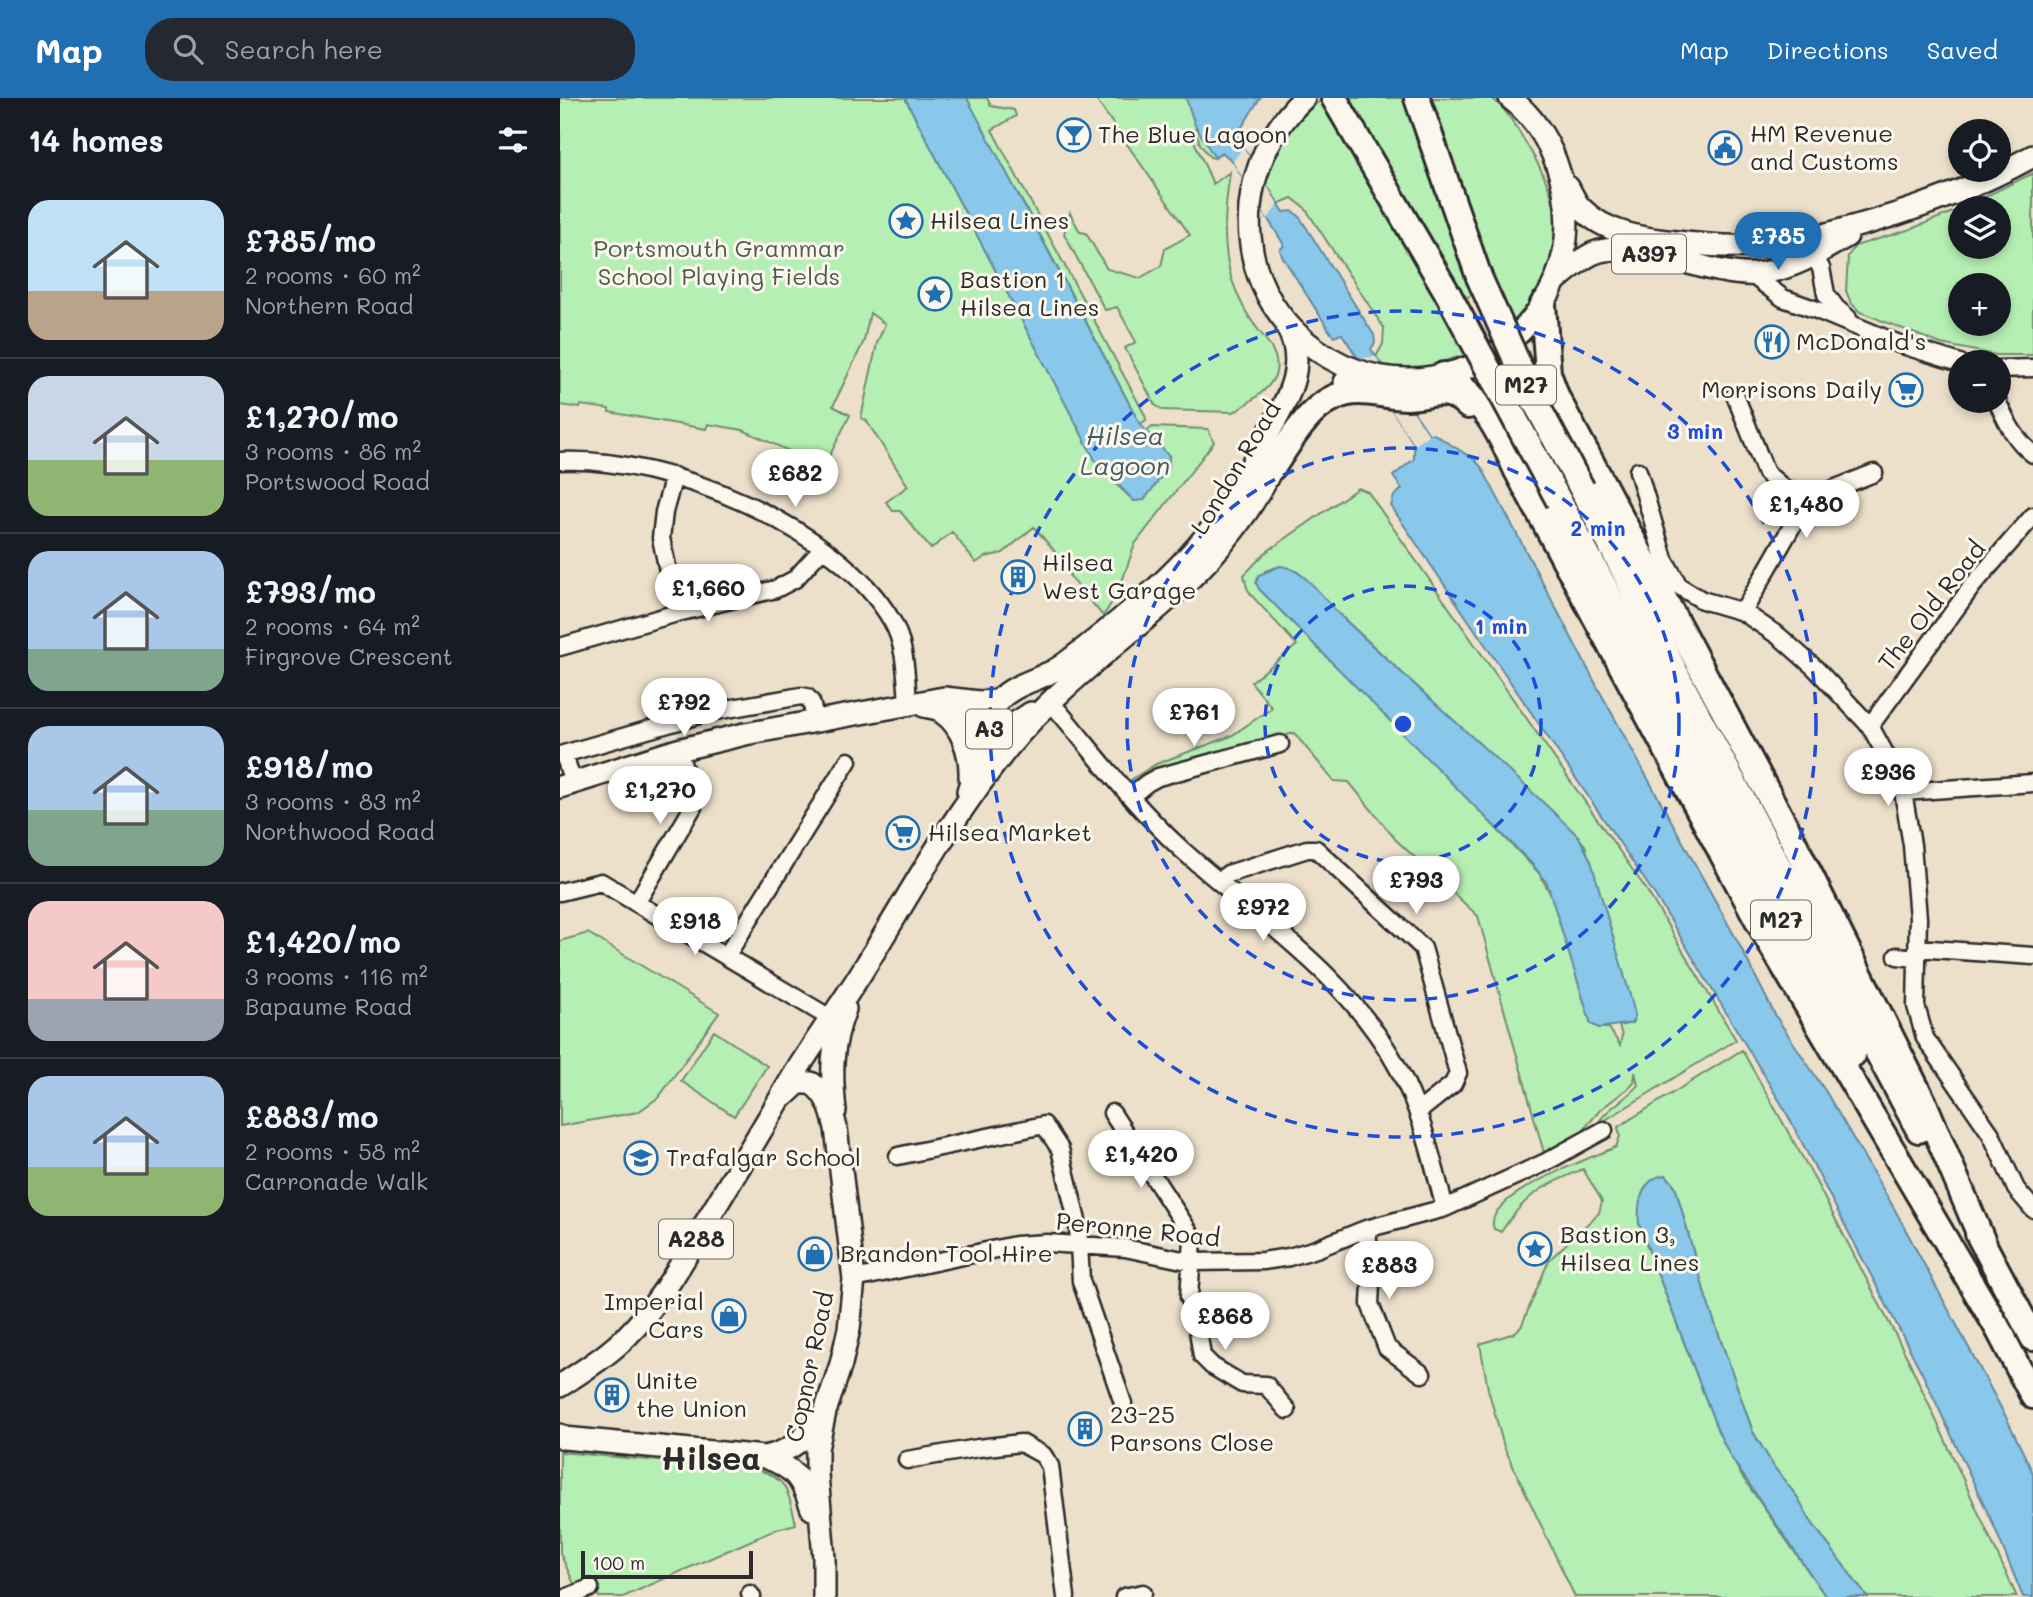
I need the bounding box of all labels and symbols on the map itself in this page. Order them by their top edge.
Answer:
bar icon: The Blue Lagoon [1055,116,1093,154]
place label: HM Revenue and Customs [1750,117,1899,176]
place label: The Blue Lagoon [1098,118,1287,149]
public building icon: HM Revenue and Customs [1706,129,1744,167]
place icon: Hilsea Lines [887,202,925,240]
place label: Hilsea Lines [930,204,1069,235]
pin: £785 [1737,212,1819,272]
park label: Portsmouth Grammar School Playing Fields [593,232,845,291]
road number: A397 [1612,234,1686,274]
place label: Bastion 1 Hilsea Lines [960,263,1099,322]
place icon: Bastion 1 Hilsea Lines [916,275,954,313]
restaurant icon: McDonald's [1753,323,1791,361]
place label: McDonald's [1796,325,1926,356]
road number: M27 [1496,366,1556,404]
supermarket icon: Morrisons Daily [1887,371,1925,409]
place label: Morrisons Daily [1701,373,1882,404]
street label: London Road [1183,395,1287,540]
text: 3 min [1667,417,1723,444]
water label: Hilsea Lagoon [1080,418,1170,482]
pin: £682 [754,450,836,509]
pin: £1,480 [1749,480,1863,540]
text: 2 min [1570,514,1626,541]
street label: The Old Road [1870,534,1991,677]
place label: Hilsea West Garage [1042,546,1196,605]
building icon: Hilsea West Garage [999,558,1037,596]
pin: £1,660 [651,564,765,624]
text: 1 min [1475,612,1527,639]
pin: £792 [643,678,725,738]
pin: £761 [1153,688,1235,748]
road number: A3 [966,709,1012,748]
centre of rings [1391,712,1415,736]
pin: £936 [1847,748,1929,808]
pin: £1,270 [603,766,717,826]
supermarket icon: Hilsea Market [884,814,922,852]
place label: Hilsea Market [928,816,1092,847]
pin: £793 [1375,856,1457,916]
pin: £972 [1222,884,1304,943]
pin: £918 [654,898,736,957]
road number: M27 [1751,900,1811,940]
pin: £1,420 [1084,1130,1198,1190]
school or university icon: Trafalgar School [622,1139,660,1177]
place label: Trafalgar School [666,1141,861,1172]
street label: Peronne Road [1055,1204,1222,1253]
place label: Bastion 3, Hilsea Lines [1560,1218,1699,1277]
road number: A288 [659,1220,733,1258]
place icon: Bastion 3, Hilsea Lines [1516,1230,1554,1268]
shop icon: Brandon Tool Hire [796,1235,834,1273]
place label: Brandon Tool Hire [840,1237,1053,1268]
pin: £883 [1348,1242,1430,1301]
place label: Imperial Cars [604,1285,704,1344]
street label: Copnor Road [777,1289,840,1445]
pin: £868 [1184,1292,1266,1352]
shop icon: Imperial Cars [710,1297,748,1335]
place label: Unite the Union [636,1364,747,1423]
building icon: Unite the Union [593,1376,631,1414]
place label: 23-25 Parsons Close [1110,1398,1274,1457]
building icon: 23-25 Parsons Close [1066,1410,1104,1448]
district label: Hilsea [661,1436,761,1478]
scale bar [581,1548,752,1580]

